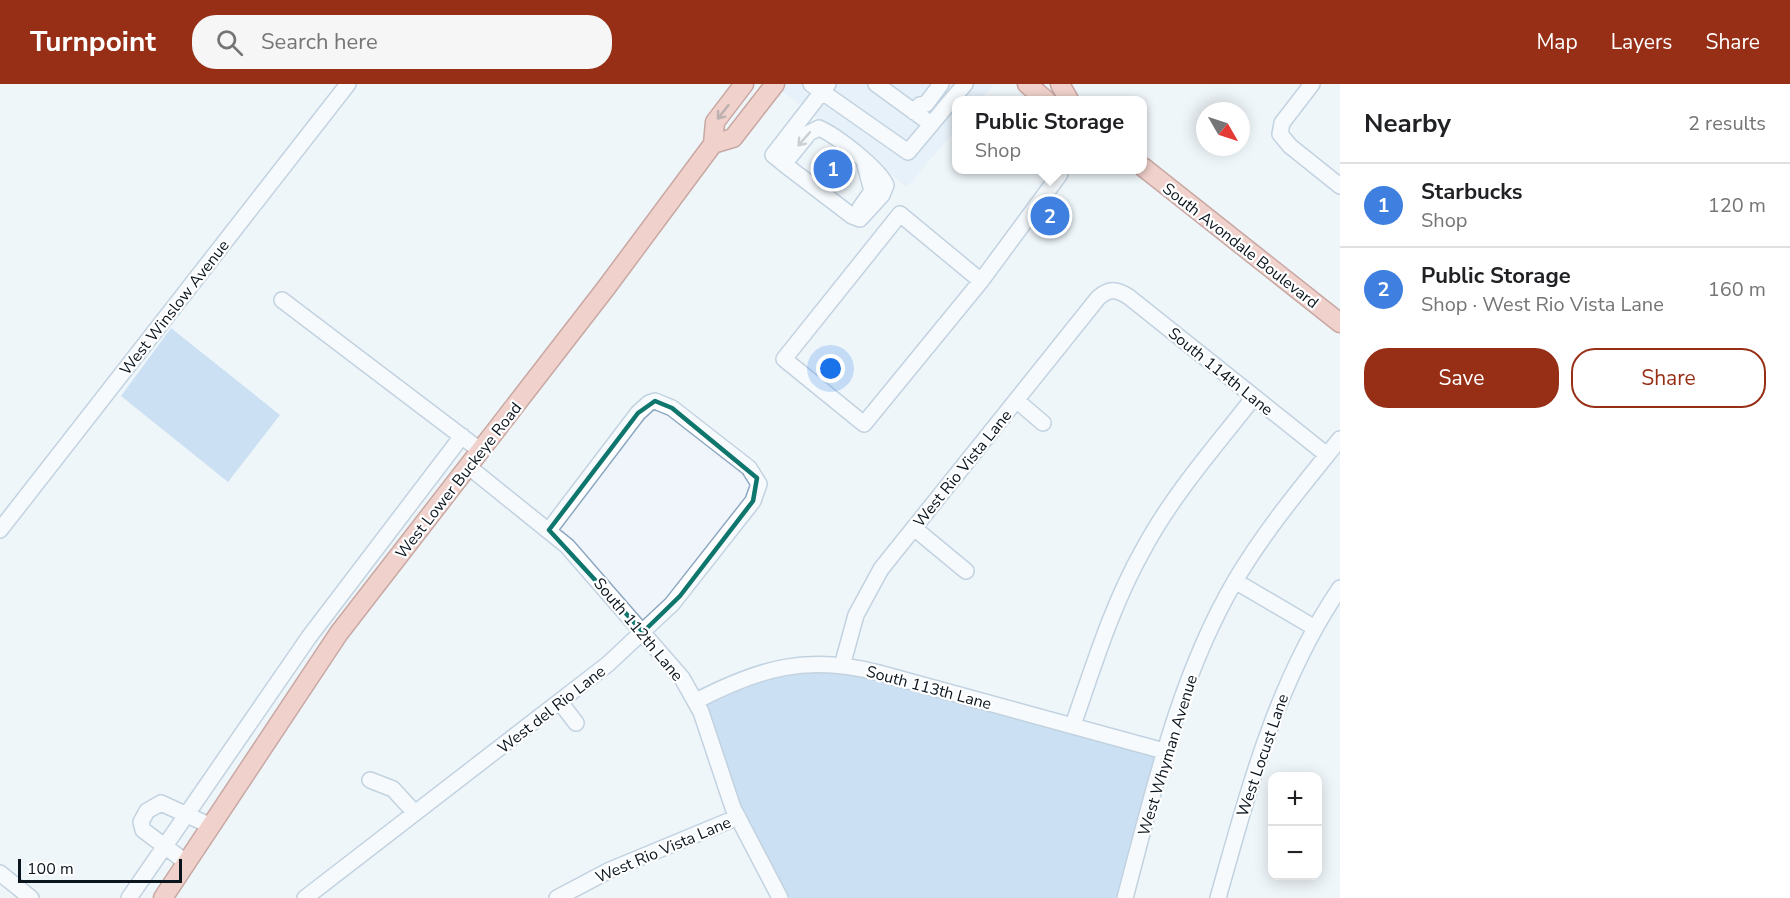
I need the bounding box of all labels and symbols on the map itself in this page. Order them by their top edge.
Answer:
north arrow [1196,102,1250,156]
one-way arrow [717,103,729,119]
one-way arrow [798,131,811,147]
pin: 1 [814,146,852,191]
street label: South Avondale Boulevard [1158,178,1323,314]
pin: 2 [1030,194,1070,238]
street label: West Winslow Avenue [115,235,235,380]
street label: South 114th Lane [1163,323,1277,421]
your location [816,354,845,383]
street label: West Lower Buckeye Road [391,398,527,563]
street label: West Rio Vista Lane [909,405,1017,532]
street label: South 112th Lane [588,573,688,686]
street label: West del Rio Lane [493,661,610,759]
street label: South 113th Lane [864,661,994,715]
street label: West Whyman Avenue [1133,672,1203,838]
street label: West Locust Lane [1232,691,1294,820]
street label: West Rio Vista Lane [592,811,735,888]
scale bar [18,856,182,884]

